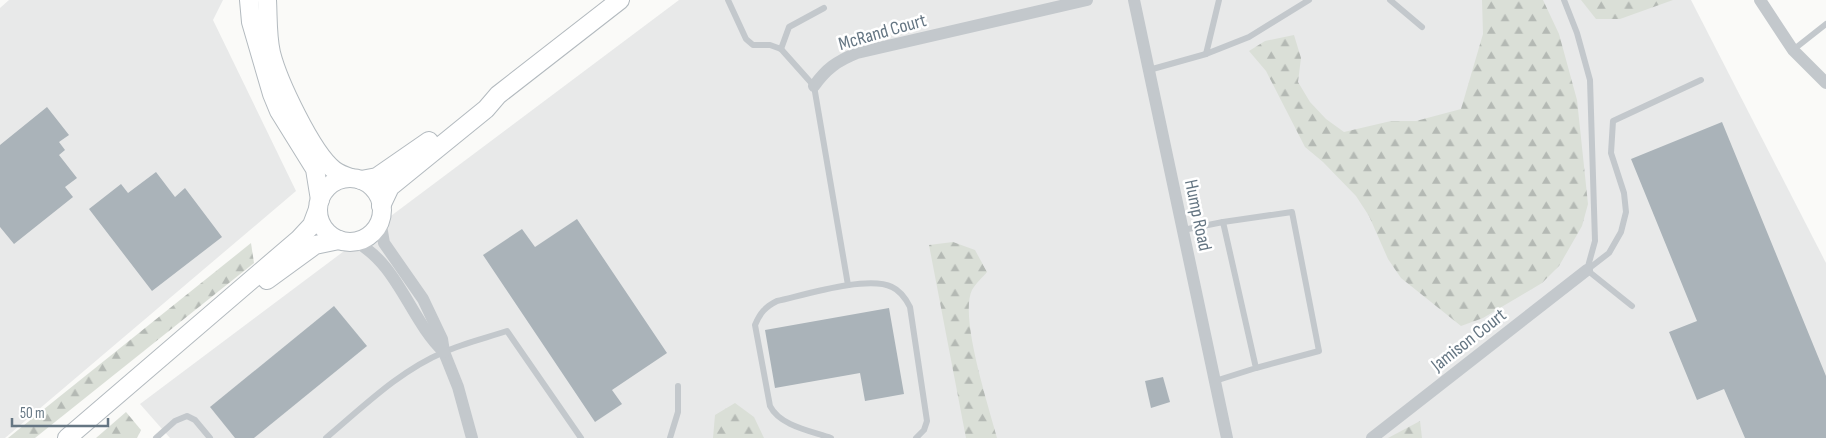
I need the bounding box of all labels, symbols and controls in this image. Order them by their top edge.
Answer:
street label: McRand Court [836,9,929,56]
street label: Hump Road [1179,178,1216,253]
street label: Jamison Court [1426,304,1511,377]
scale bar [12,396,109,428]
text: 50 m [20,404,45,423]

